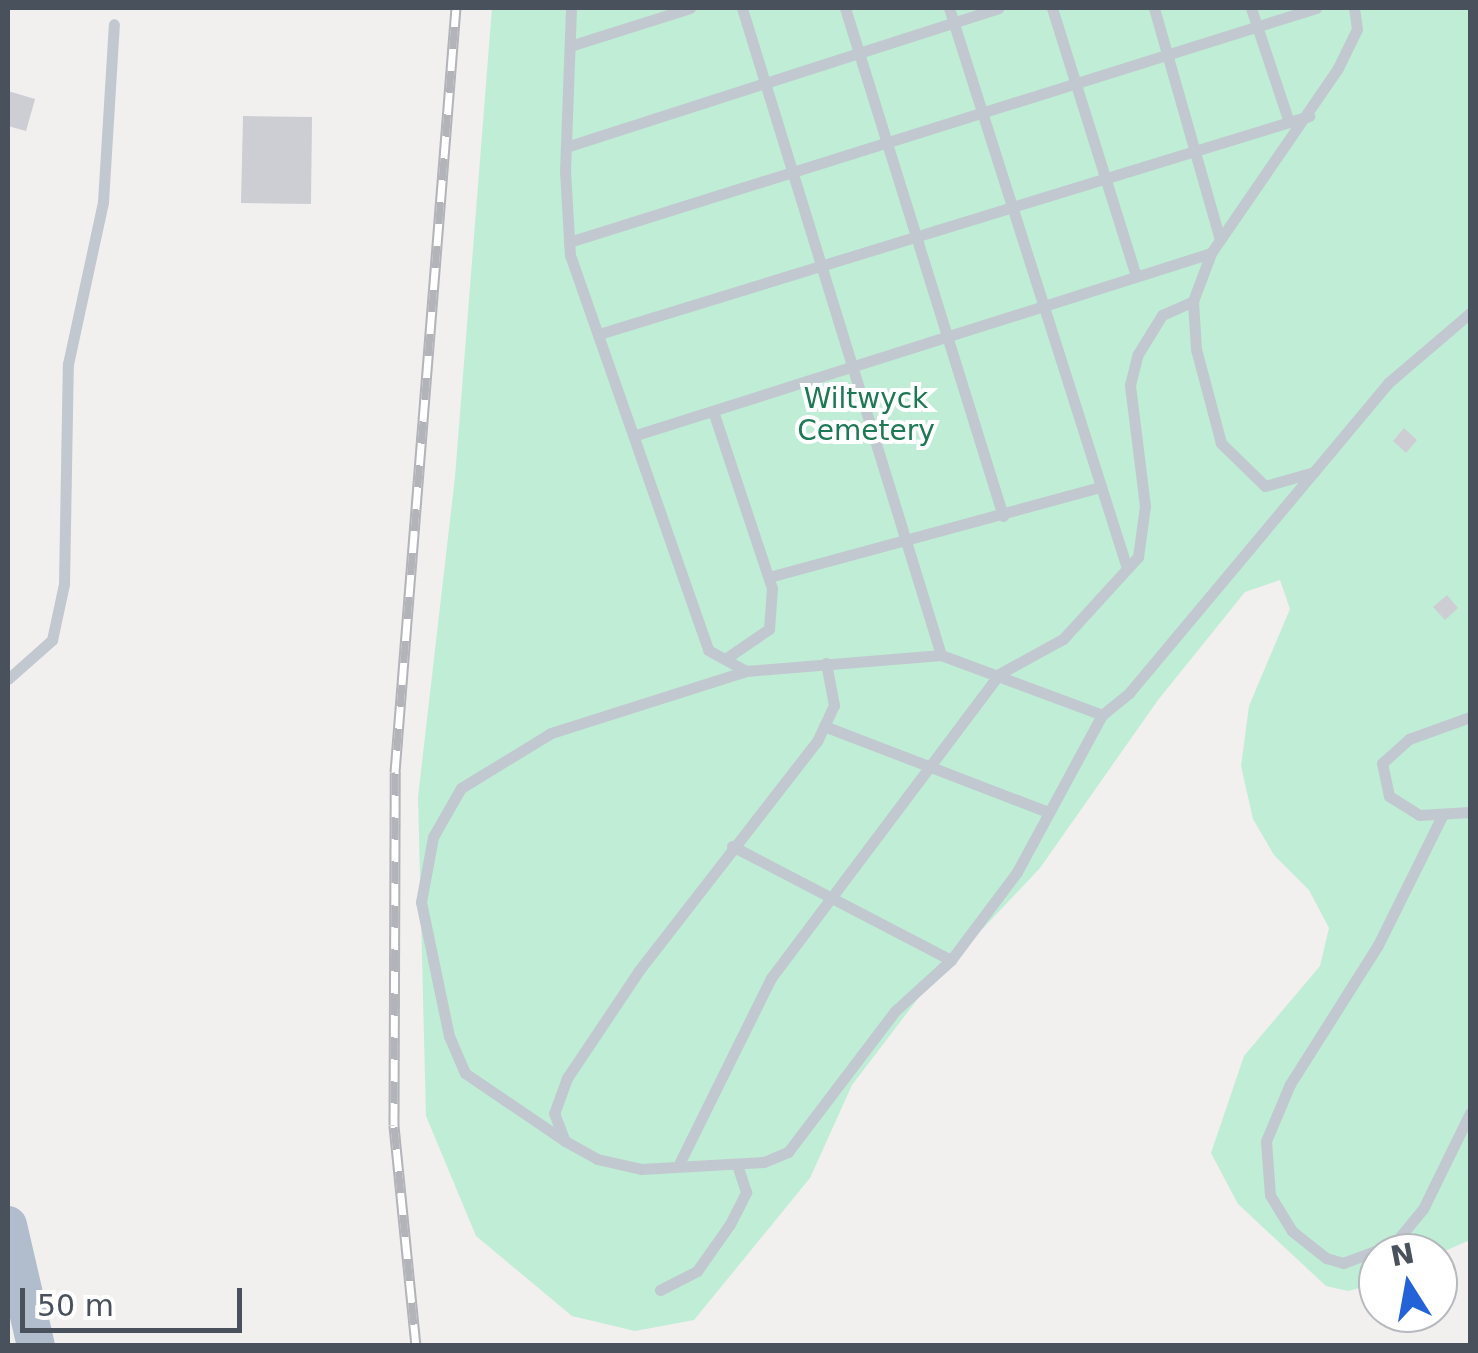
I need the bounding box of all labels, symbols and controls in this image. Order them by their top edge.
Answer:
park label: Wiltwyck Cemetery [797,382,935,448]
north arrow [1358,1233,1458,1333]
text: N [1388,1237,1417,1273]
scale bar [25,1268,248,1330]
text: 50 m [37,1288,114,1323]

